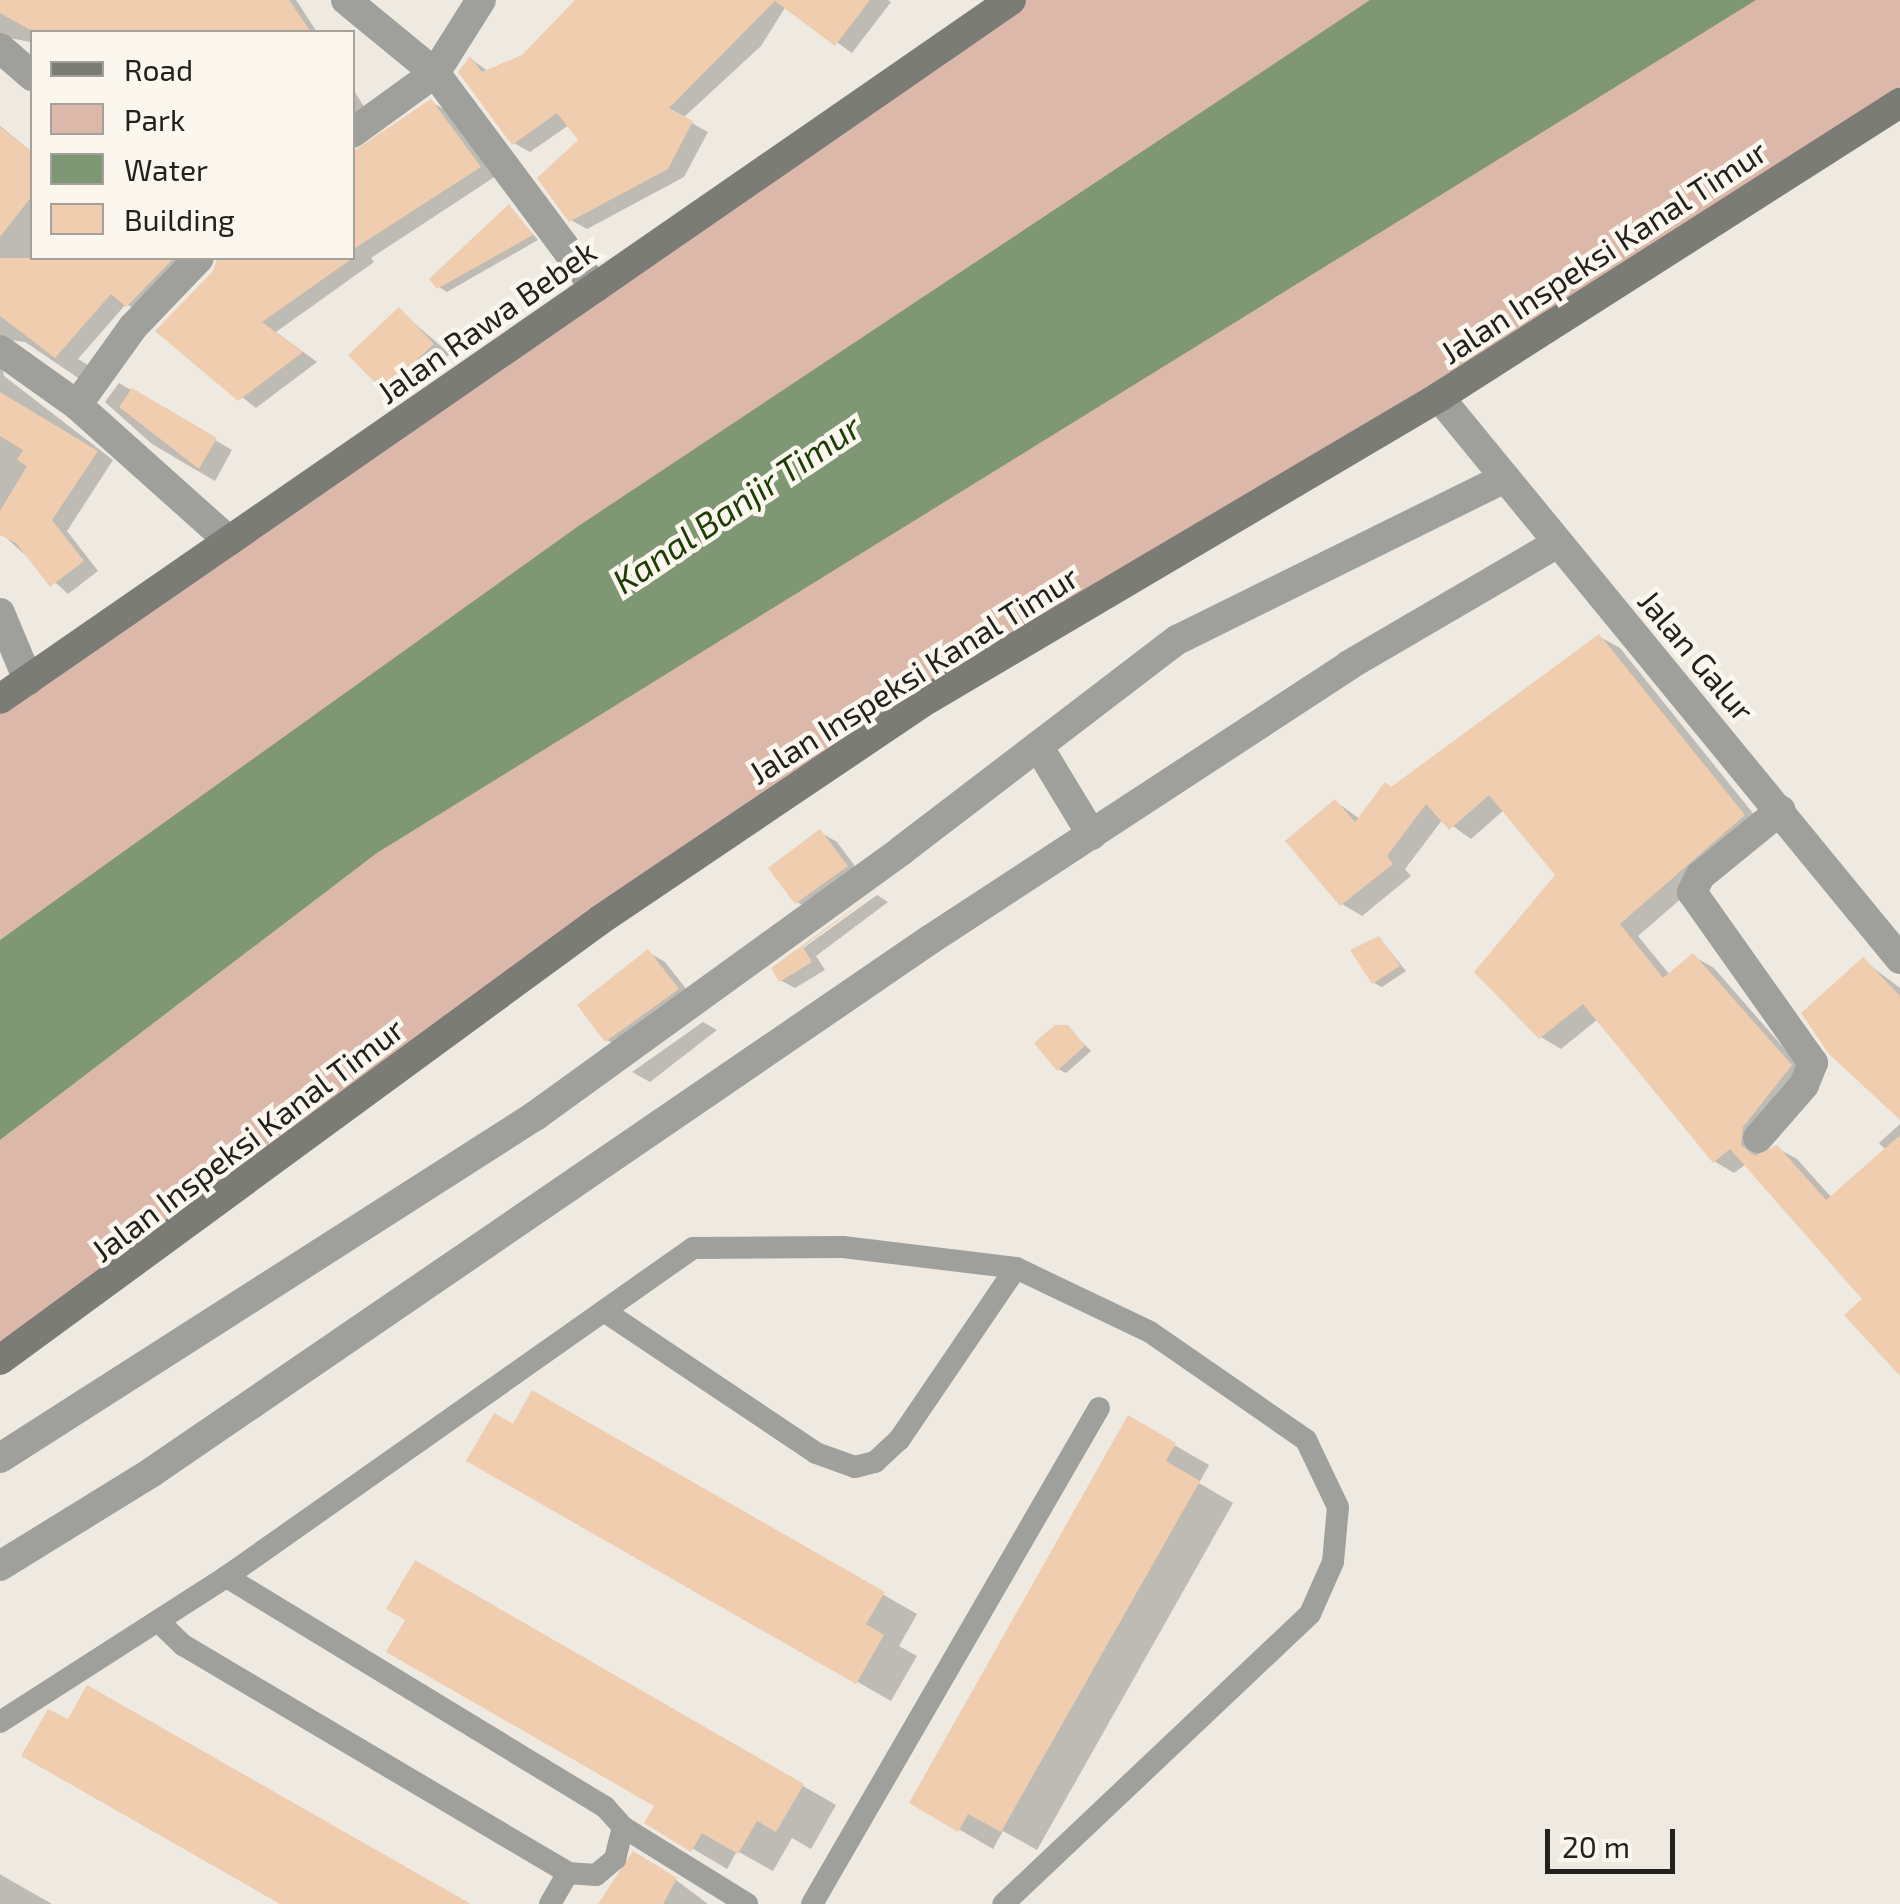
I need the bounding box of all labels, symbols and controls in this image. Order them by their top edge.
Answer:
legend [30,30,355,260]
text: Road [124,51,193,87]
text: Park [124,101,185,137]
street label: Jalan Inspeksi Kanal Timur [1432,131,1774,371]
text: Water [124,151,208,187]
text: Building [124,201,235,237]
street label: Jalan Rawa Bebek [369,231,603,411]
water label: Kanal Banjir Timur [603,404,869,602]
street label: Jalan Inspeksi Kanal Timur [741,556,1085,792]
street label: Jalan Galur [1631,582,1763,728]
street label: Jalan Inspeksi Kanal Timur [83,1008,411,1270]
scale bar [1550,1809,1680,1871]
text: 20 m [1562,1828,1630,1864]

